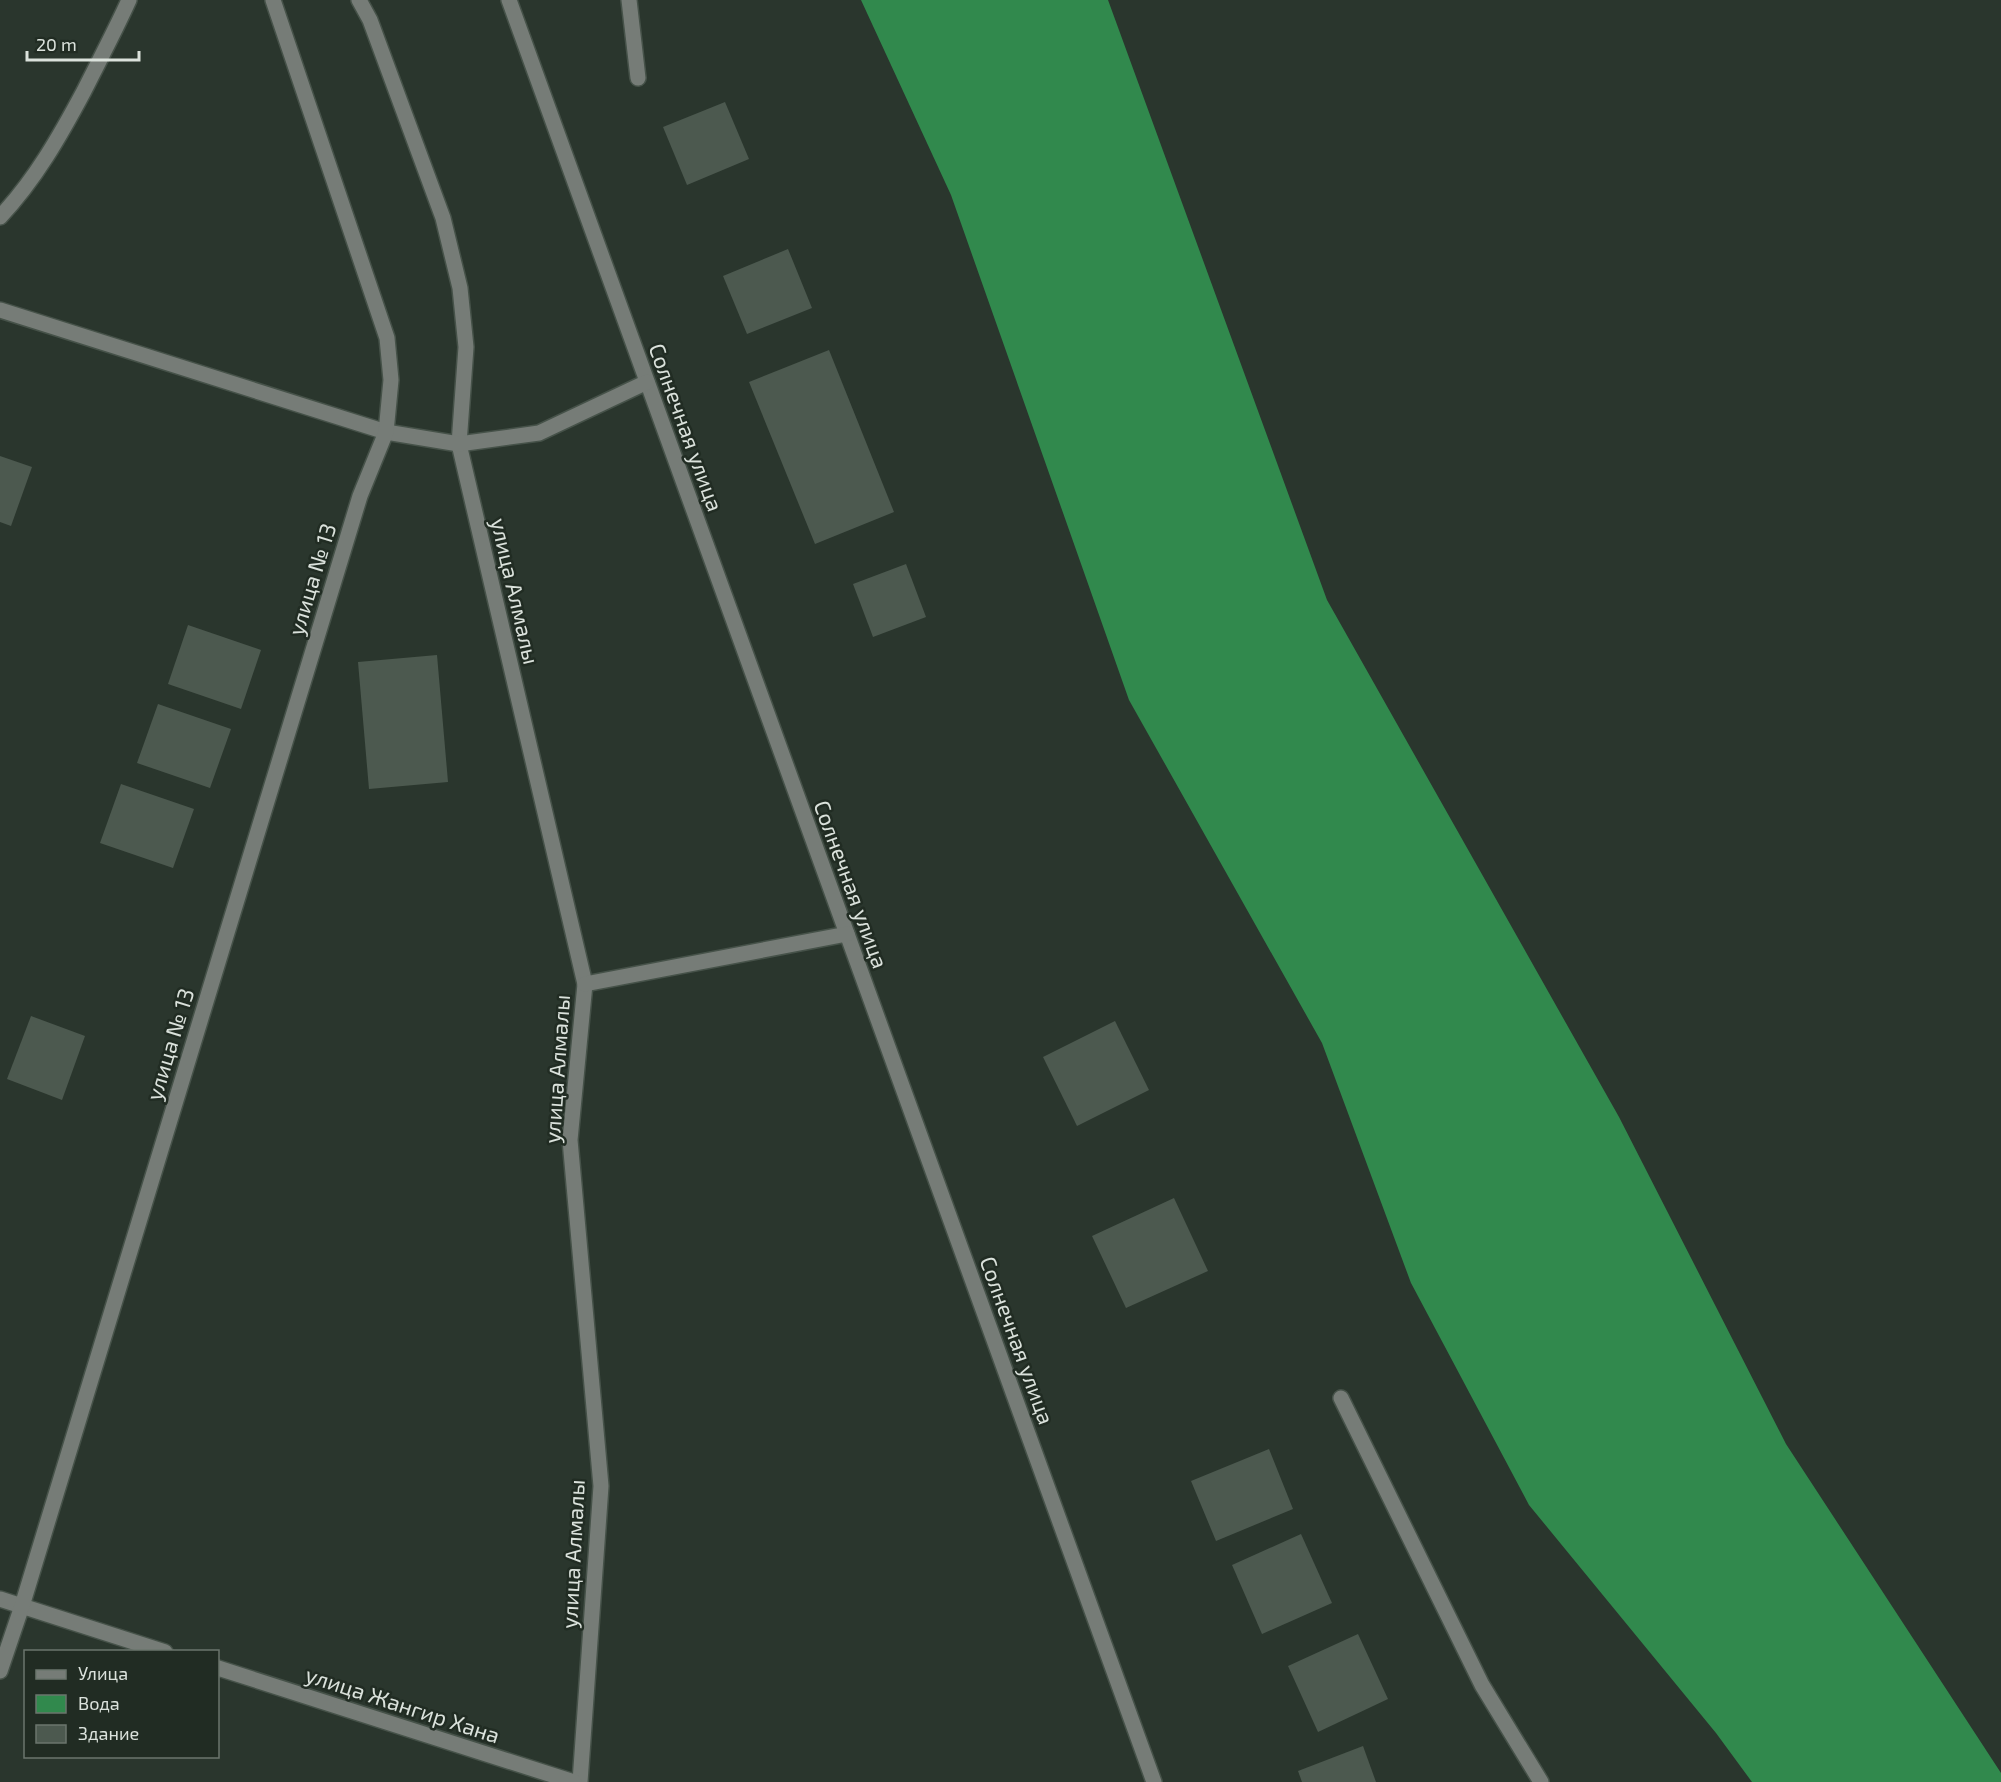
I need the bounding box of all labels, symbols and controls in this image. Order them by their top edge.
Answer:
scale bar [27,24,140,62]
text: 20 m [36,33,77,55]
street label: Солнечная улица [644,340,729,515]
street label: улица Алмалы [486,515,545,667]
street label: улица № 13 [282,520,341,638]
street label: Солнечная улица [809,797,894,972]
street label: улица № 13 [140,985,199,1103]
street label: улица Алмалы [538,994,575,1144]
street label: Солнечная улица [975,1253,1060,1428]
street label: улица Алмалы [555,1479,590,1629]
legend [24,1650,219,1758]
street label: улица Жангир Хана [302,1660,503,1749]
text: Улица [78,1662,128,1684]
text: Вода [78,1692,120,1714]
text: Здание [78,1722,139,1744]

